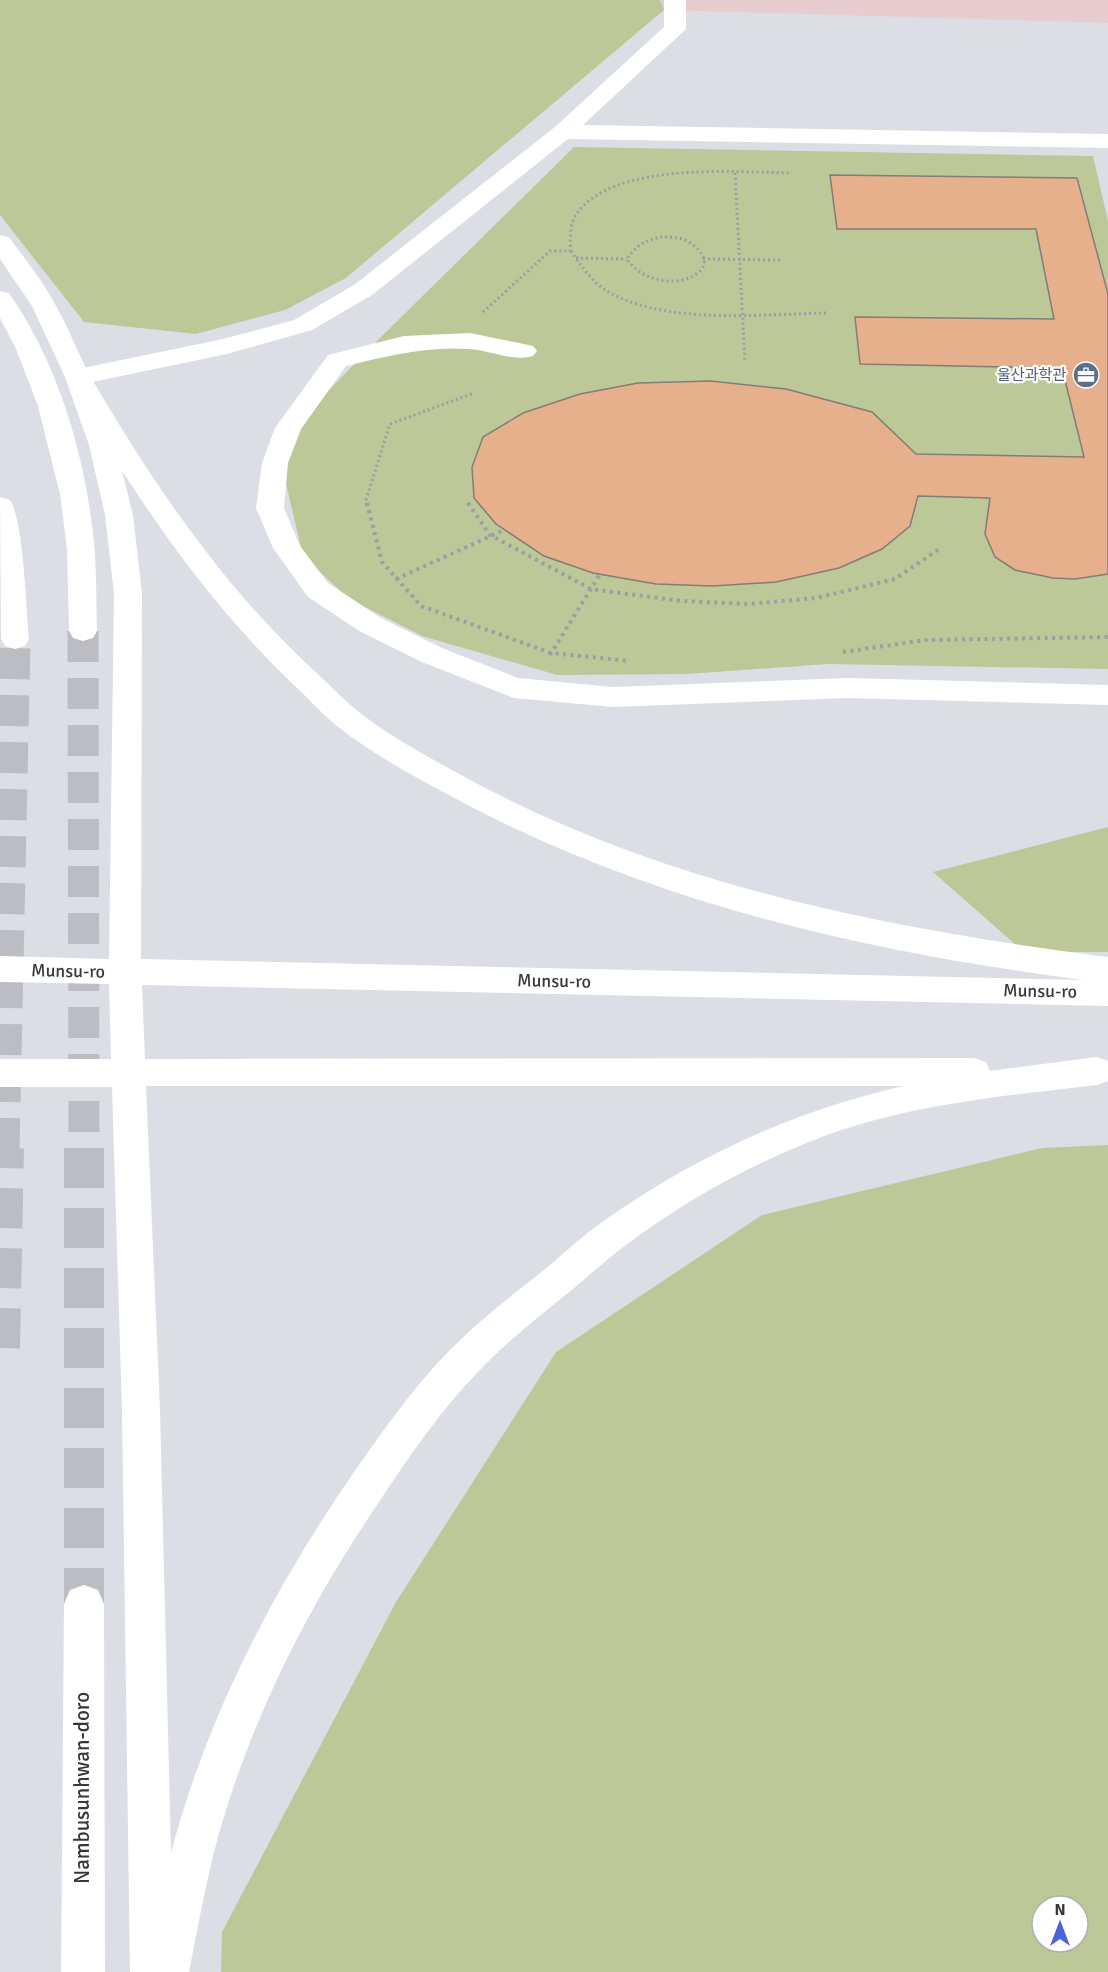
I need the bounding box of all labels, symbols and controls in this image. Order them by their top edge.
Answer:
office icon: 울산과학관 [1071,360,1101,390]
place label: 울산과학관 [997,366,1066,384]
street label: Munsu-ro [31,959,105,983]
street label: Munsu-ro [517,969,591,993]
street label: Munsu-ro [1003,979,1077,1003]
street label: Nambusunhwan-doro [69,1692,95,1884]
north arrow [1030,1894,1090,1954]
text: N [1054,1900,1066,1920]

